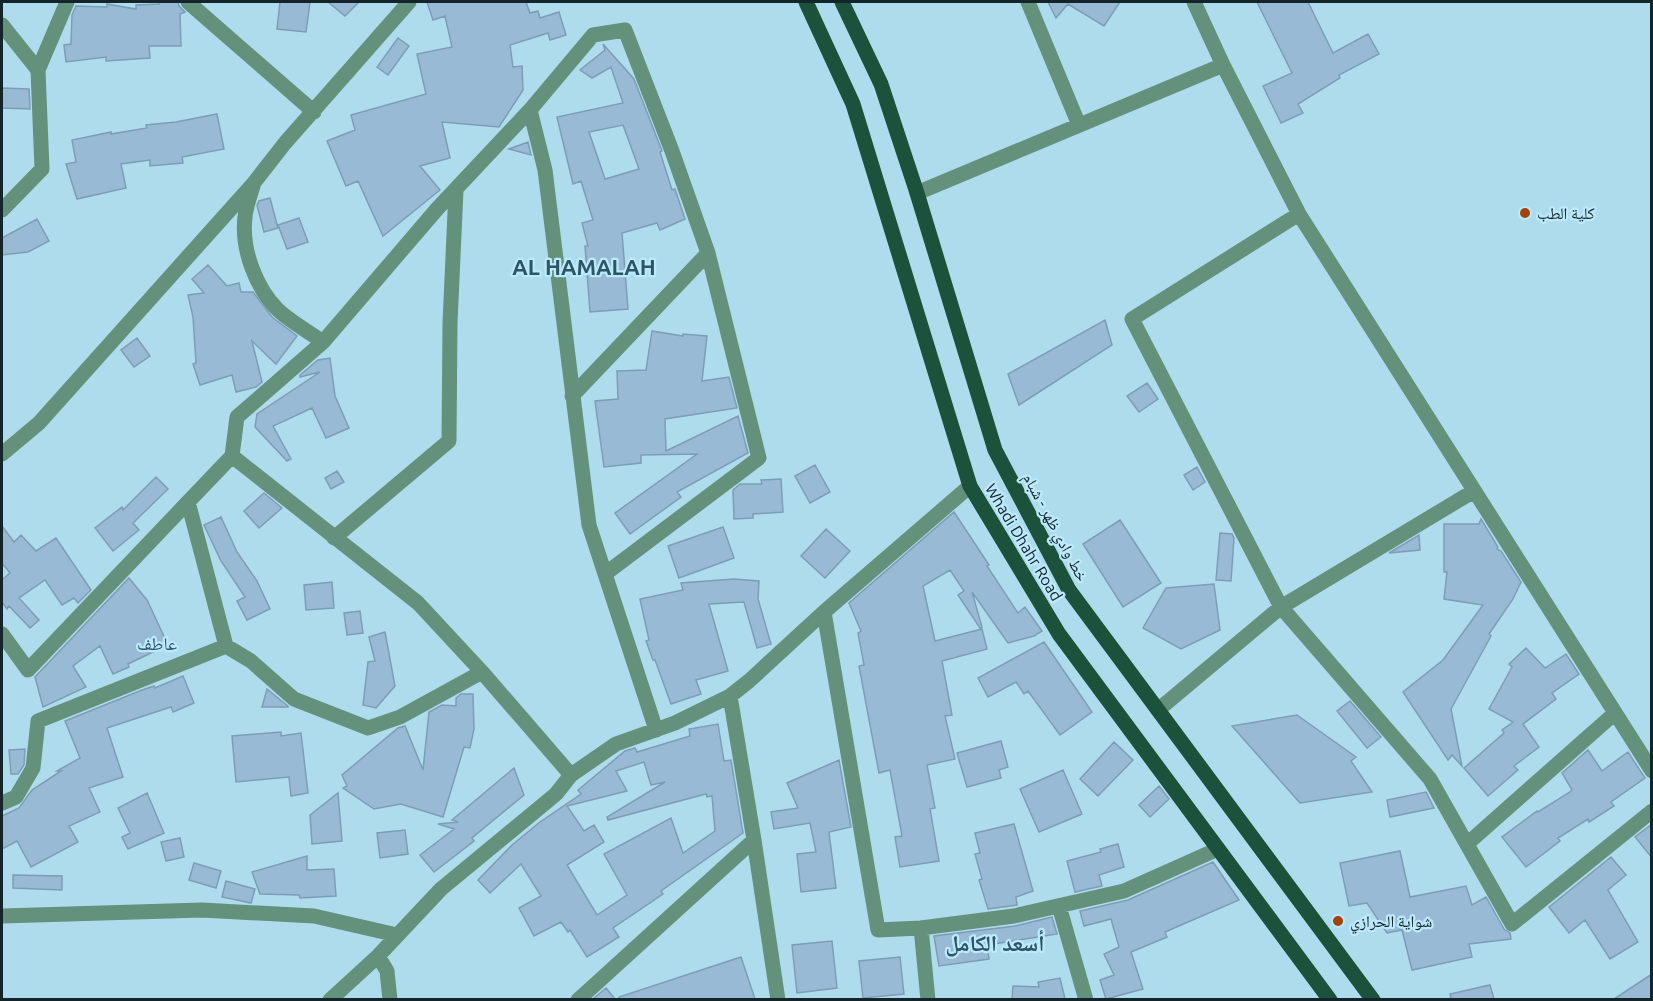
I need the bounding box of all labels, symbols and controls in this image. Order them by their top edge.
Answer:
place label: كلية الطب [1537,204,1595,222]
marker: كلية الطب [1518,206,1532,220]
district label: AL HAMALAH [512,254,656,279]
street label: خط وادي ظهر - شبام [1016,470,1092,586]
street label: Whadi Dhahr Road [982,480,1066,604]
district label: عاطف [137,633,177,653]
place label: شواية الحرازي [1350,912,1432,934]
marker: شواية الحرازي [1331,914,1345,928]
district label: أسعد الكامل [945,929,1045,957]

